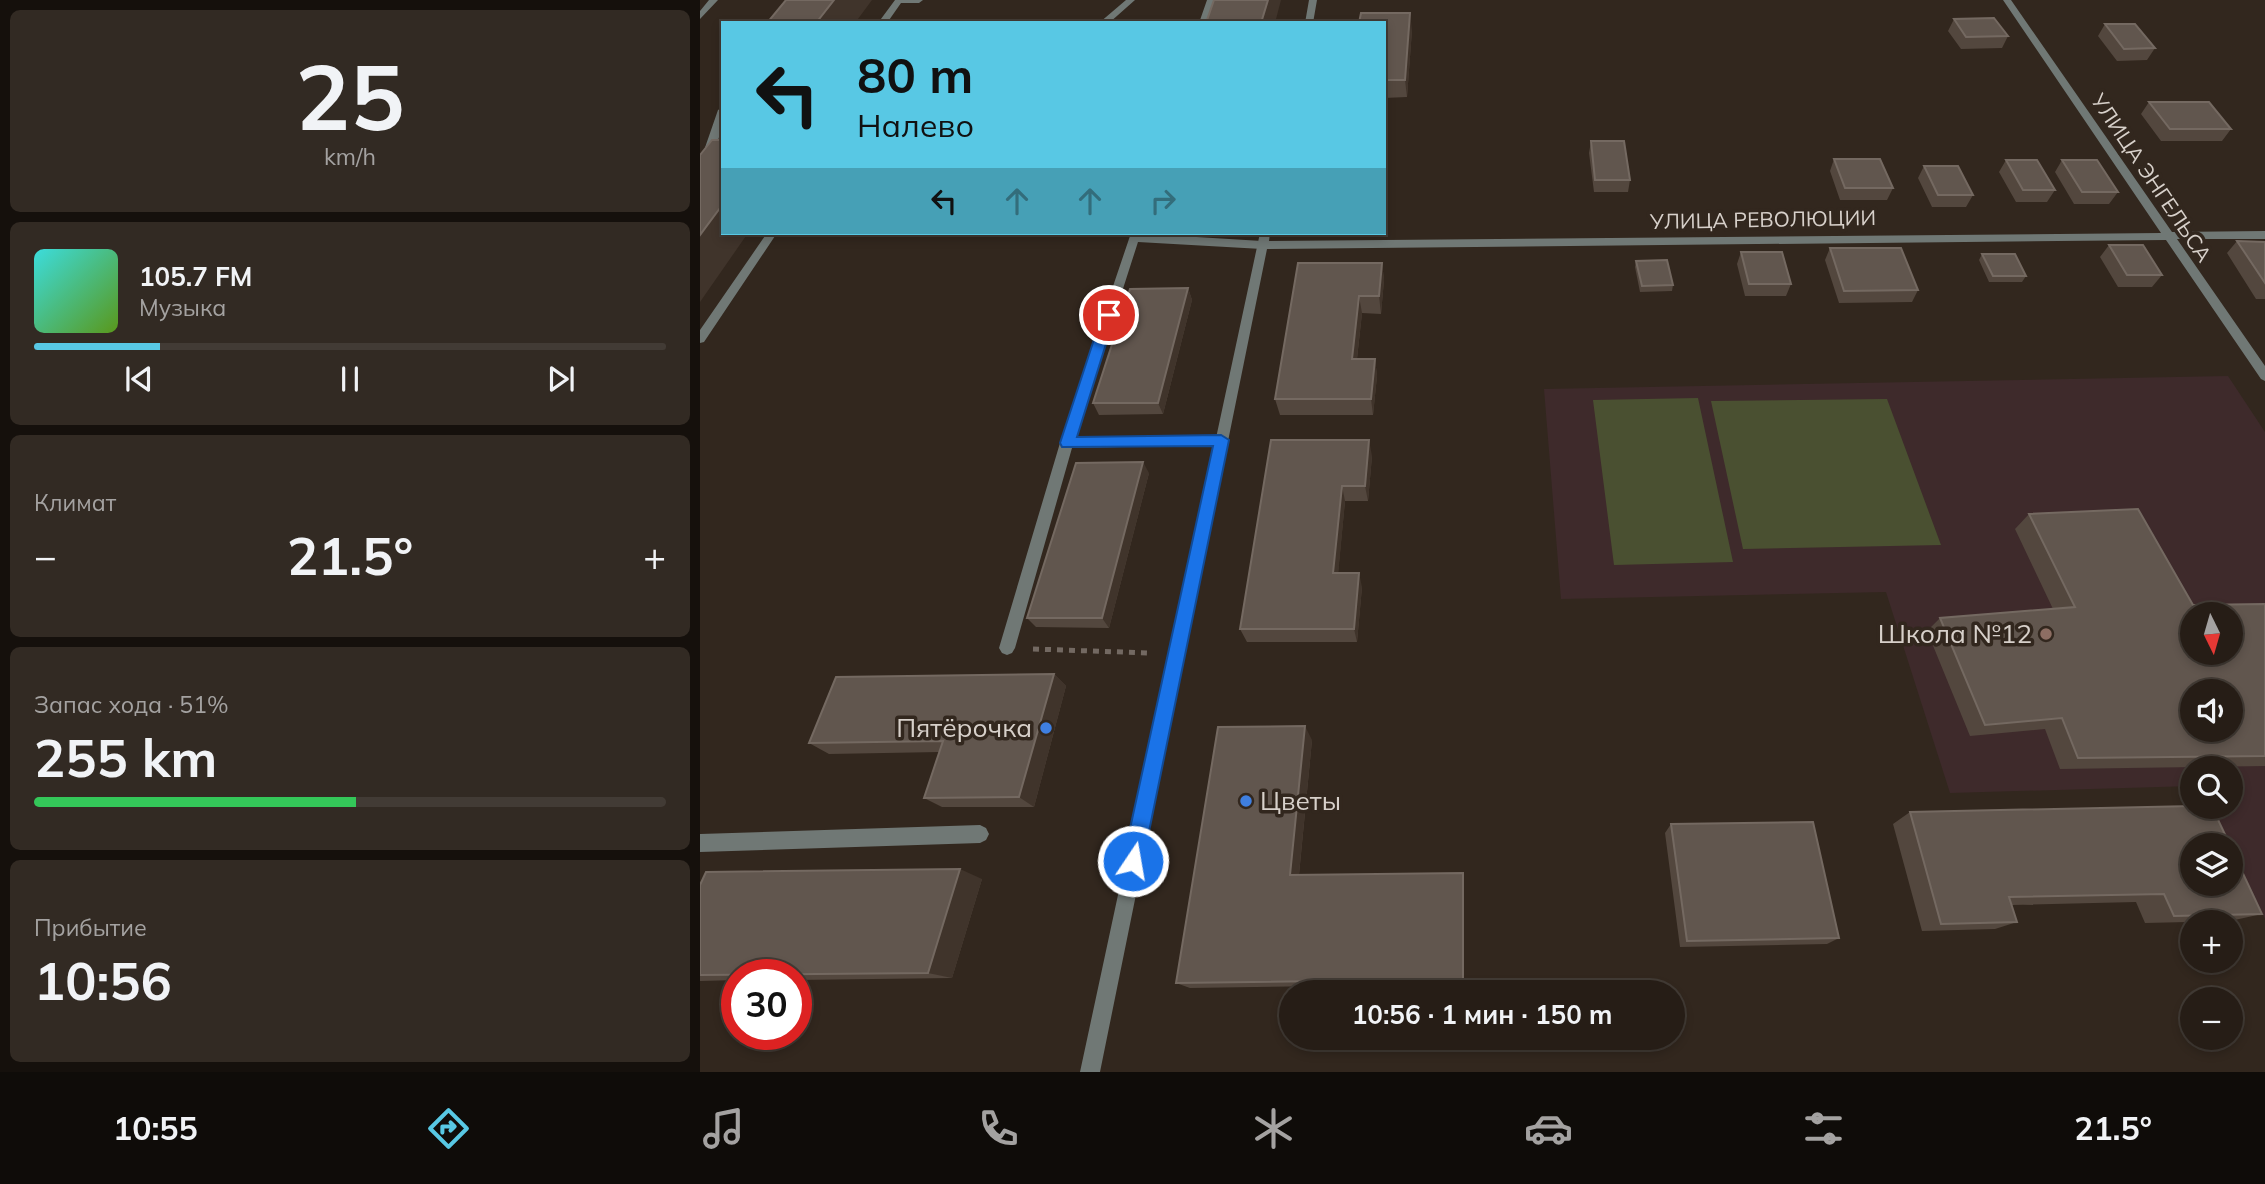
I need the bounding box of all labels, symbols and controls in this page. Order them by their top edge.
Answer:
text: 25 [295,39,405,153]
text: 80 m [857,44,973,105]
icon: left [742,49,833,140]
street label: УЛИЦА ЭНГЕЛЬСА [2085,87,2218,267]
text: Налево [857,105,974,145]
text: km/h [324,142,376,171]
icon: left [925,182,963,220]
icon: ahead [998,182,1036,220]
icon: ahead [1071,182,1109,220]
icon: right [1144,182,1182,220]
street label: УЛИЦА РЕВОЛЮЦИИ [1649,204,1876,234]
text: 105.7 FM [139,260,252,293]
pin [1079,285,1139,345]
text: Музыка [139,293,226,322]
icon: arrive [1090,296,1128,334]
icon: previous [120,360,158,398]
icon: pause [331,360,369,398]
icon: next [542,360,580,398]
text: Климат [34,488,116,517]
text: 21.5° [287,523,413,588]
text: − [34,532,57,580]
text: + [643,532,666,580]
north arrow [2180,602,2244,665]
map controls [2180,602,2243,1050]
place label: Школа №12 [1878,617,2032,650]
marker: Школа №12 [2038,626,2054,642]
button: sound [2180,679,2243,742]
text: Запас хода · 51% [34,690,229,719]
place label: Пятёрочка [896,711,1032,744]
marker: Пятёрочка [1038,720,1054,736]
text: 255 km [34,725,217,790]
button: search [2180,756,2243,819]
place label: Цветы [1260,784,1341,817]
marker: Цветы [1238,793,1254,809]
position arrow [1096,824,1170,898]
button: layers [2180,833,2243,896]
button: + [2180,910,2243,973]
text: Прибытие [34,913,147,942]
text: 10:56 [34,948,172,1013]
speed limit sign: 30 [721,959,812,1050]
button: − [2180,987,2243,1050]
text: 10:56 · 1 мин · 150 m [1352,998,1612,1031]
icon: directions [424,1104,473,1153]
icon: music [699,1104,748,1153]
icon: phone [974,1104,1023,1153]
icon: climate [1249,1104,1298,1153]
icon: car [1524,1104,1573,1153]
icon: filters [1799,1104,1848,1153]
text: 10:55 [113,1108,198,1148]
text: 21.5° [2074,1108,2152,1148]

